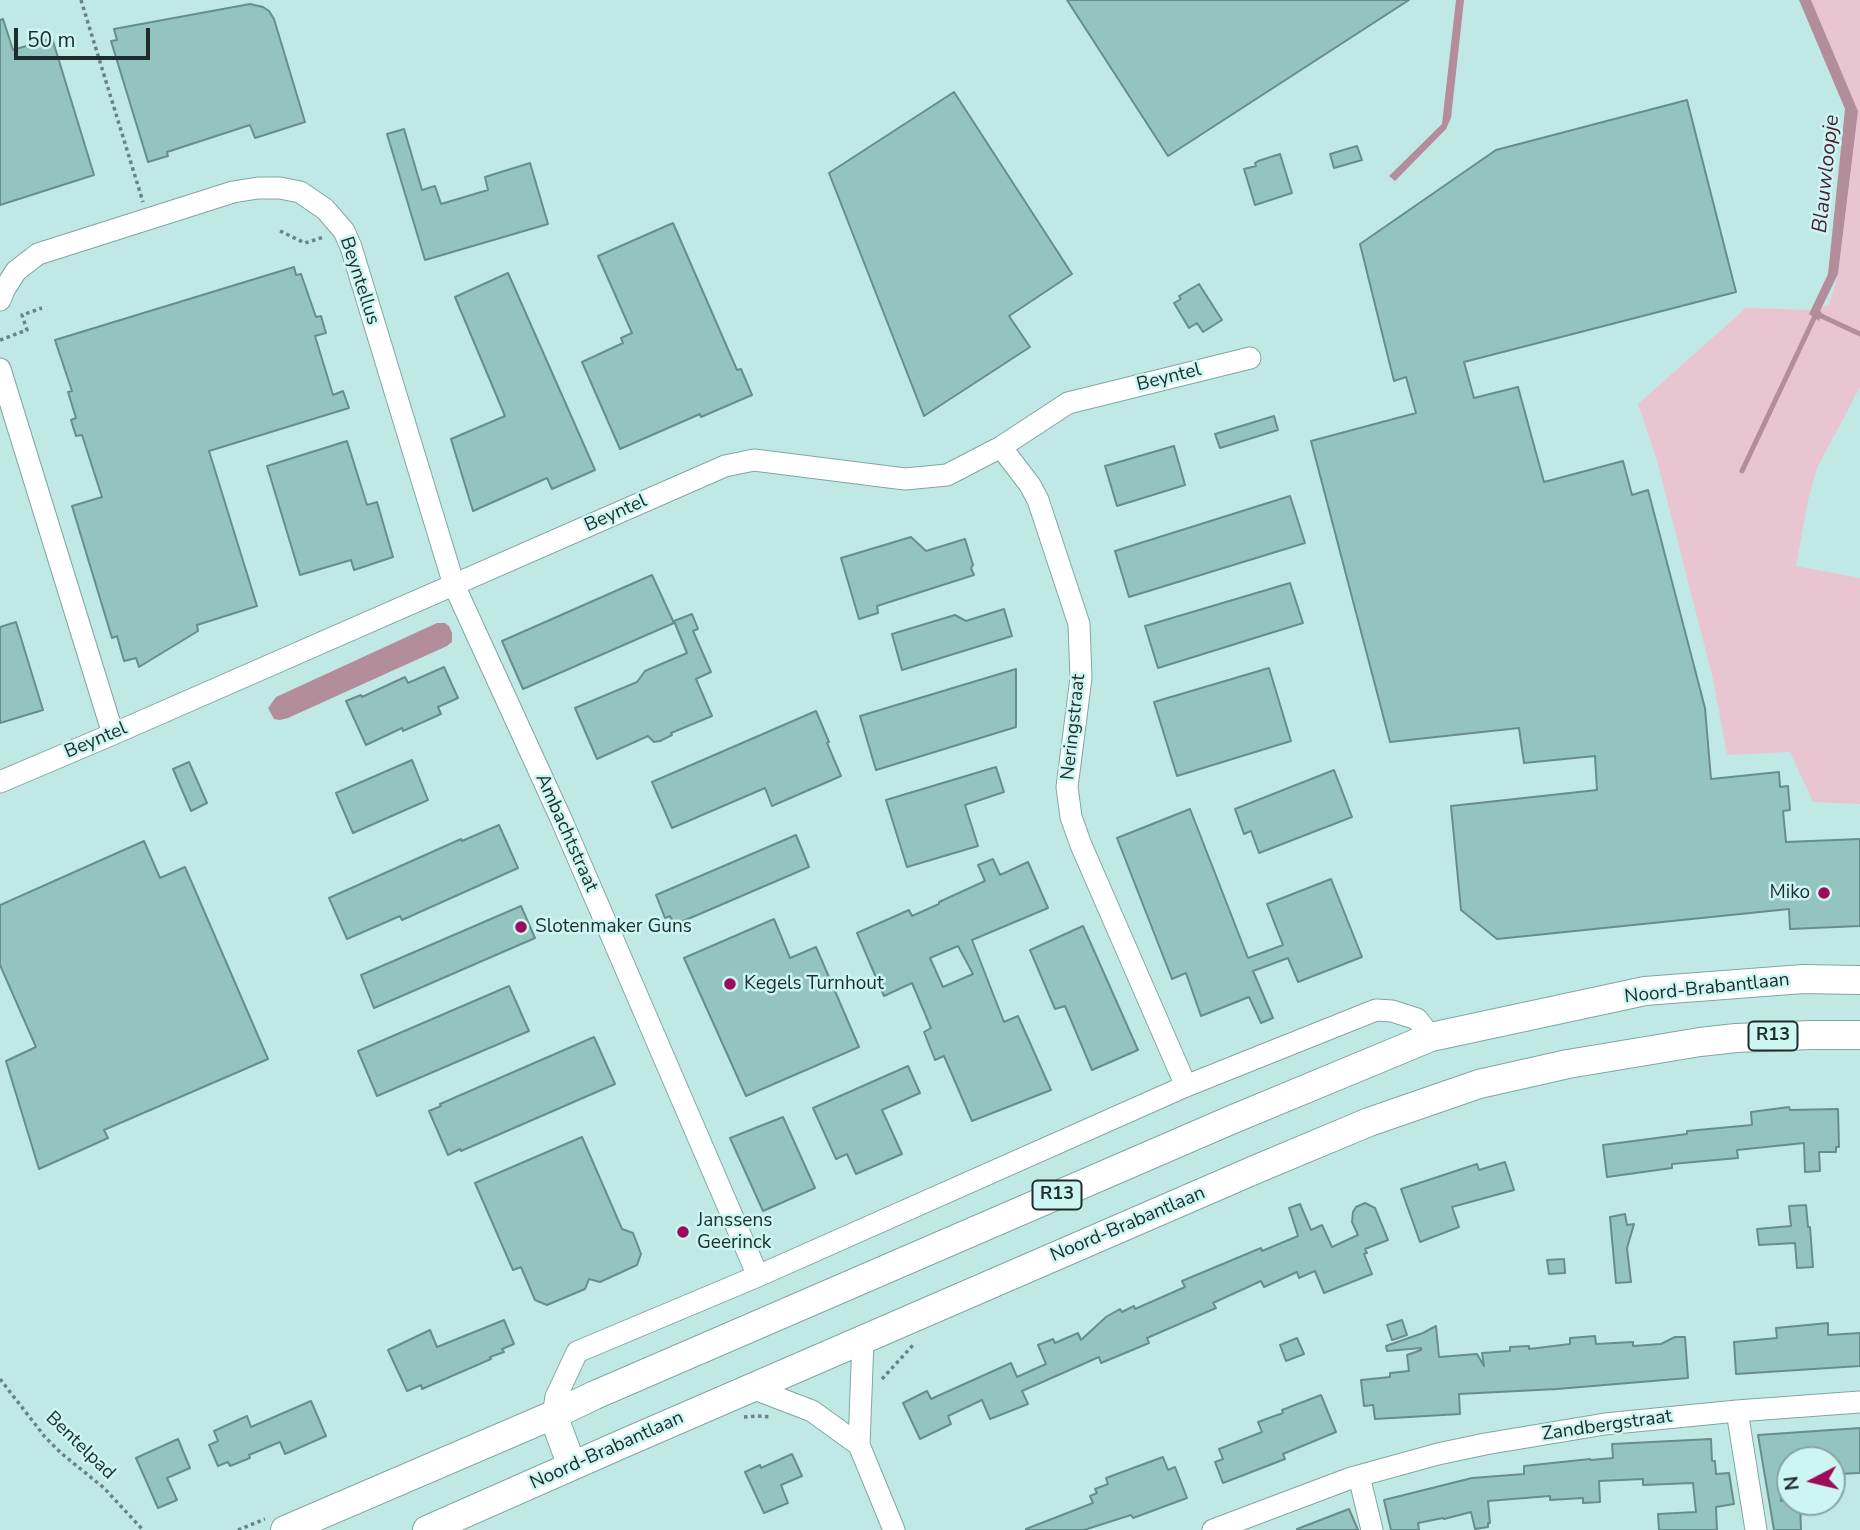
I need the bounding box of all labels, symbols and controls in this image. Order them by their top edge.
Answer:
scale bar [18,14,154,58]
text: 50 m [27,26,76,54]
water label: Blauwloopje [1808,114,1846,234]
street label: Beyntellus [334,234,384,328]
street label: Beyntel [1134,359,1204,397]
street label: Beyntel [581,490,651,538]
street label: Neringstraat [1057,673,1091,781]
street label: Beyntel [61,718,131,764]
street label: Ambachtstraat [530,770,602,896]
place label: Miko [1770,882,1810,904]
marker: Miko [1816,885,1832,901]
place label: Slotenmaker Guns [535,916,692,938]
marker: Slotenmaker Guns [513,919,529,935]
street label: Noord-Brabantlaan [1623,969,1791,1009]
place label: Kegels Turnhout [744,973,884,995]
marker: Kegels Turnhout [722,976,738,992]
road number: R13 [1748,1021,1798,1050]
road number: R13 [1032,1180,1082,1210]
street label: Noord-Brabantlaan [1047,1182,1209,1268]
place label: Janssens Geerinck [697,1210,772,1254]
marker: Janssens Geerinck [675,1224,691,1240]
street label: Zandbergstraat [1540,1406,1674,1446]
street label: Bentelpad [40,1407,120,1485]
street label: Noord-Brabantlaan [527,1407,687,1495]
north arrow [1776,1446,1846,1516]
text: N [1778,1475,1806,1492]

